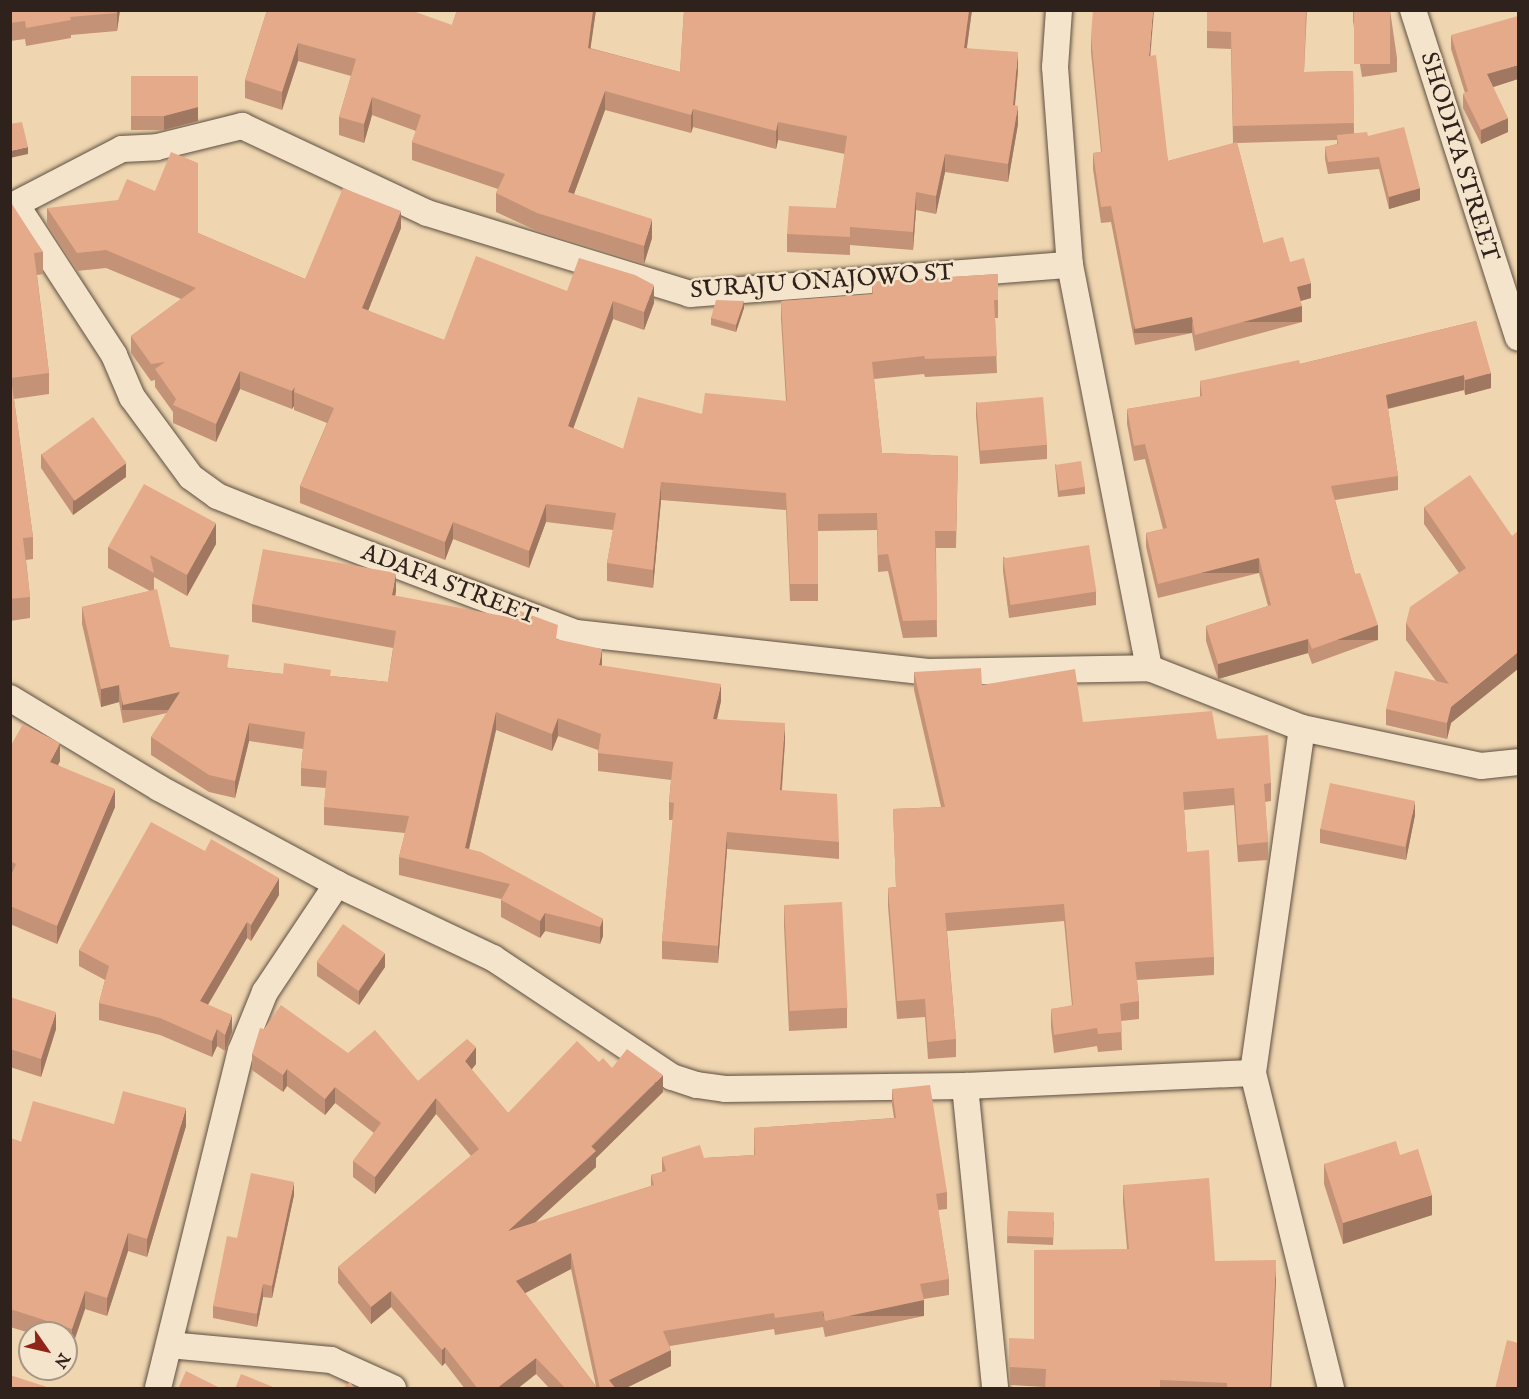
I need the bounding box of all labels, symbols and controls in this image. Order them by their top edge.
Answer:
street label: SHODIYA STREET [1413,49,1505,265]
street label: SURAJU ONAJOWO ST [689,258,955,306]
street label: ADAFA STREET [357,538,541,632]
north arrow [18,1321,78,1381]
text: N [49,1349,73,1371]

